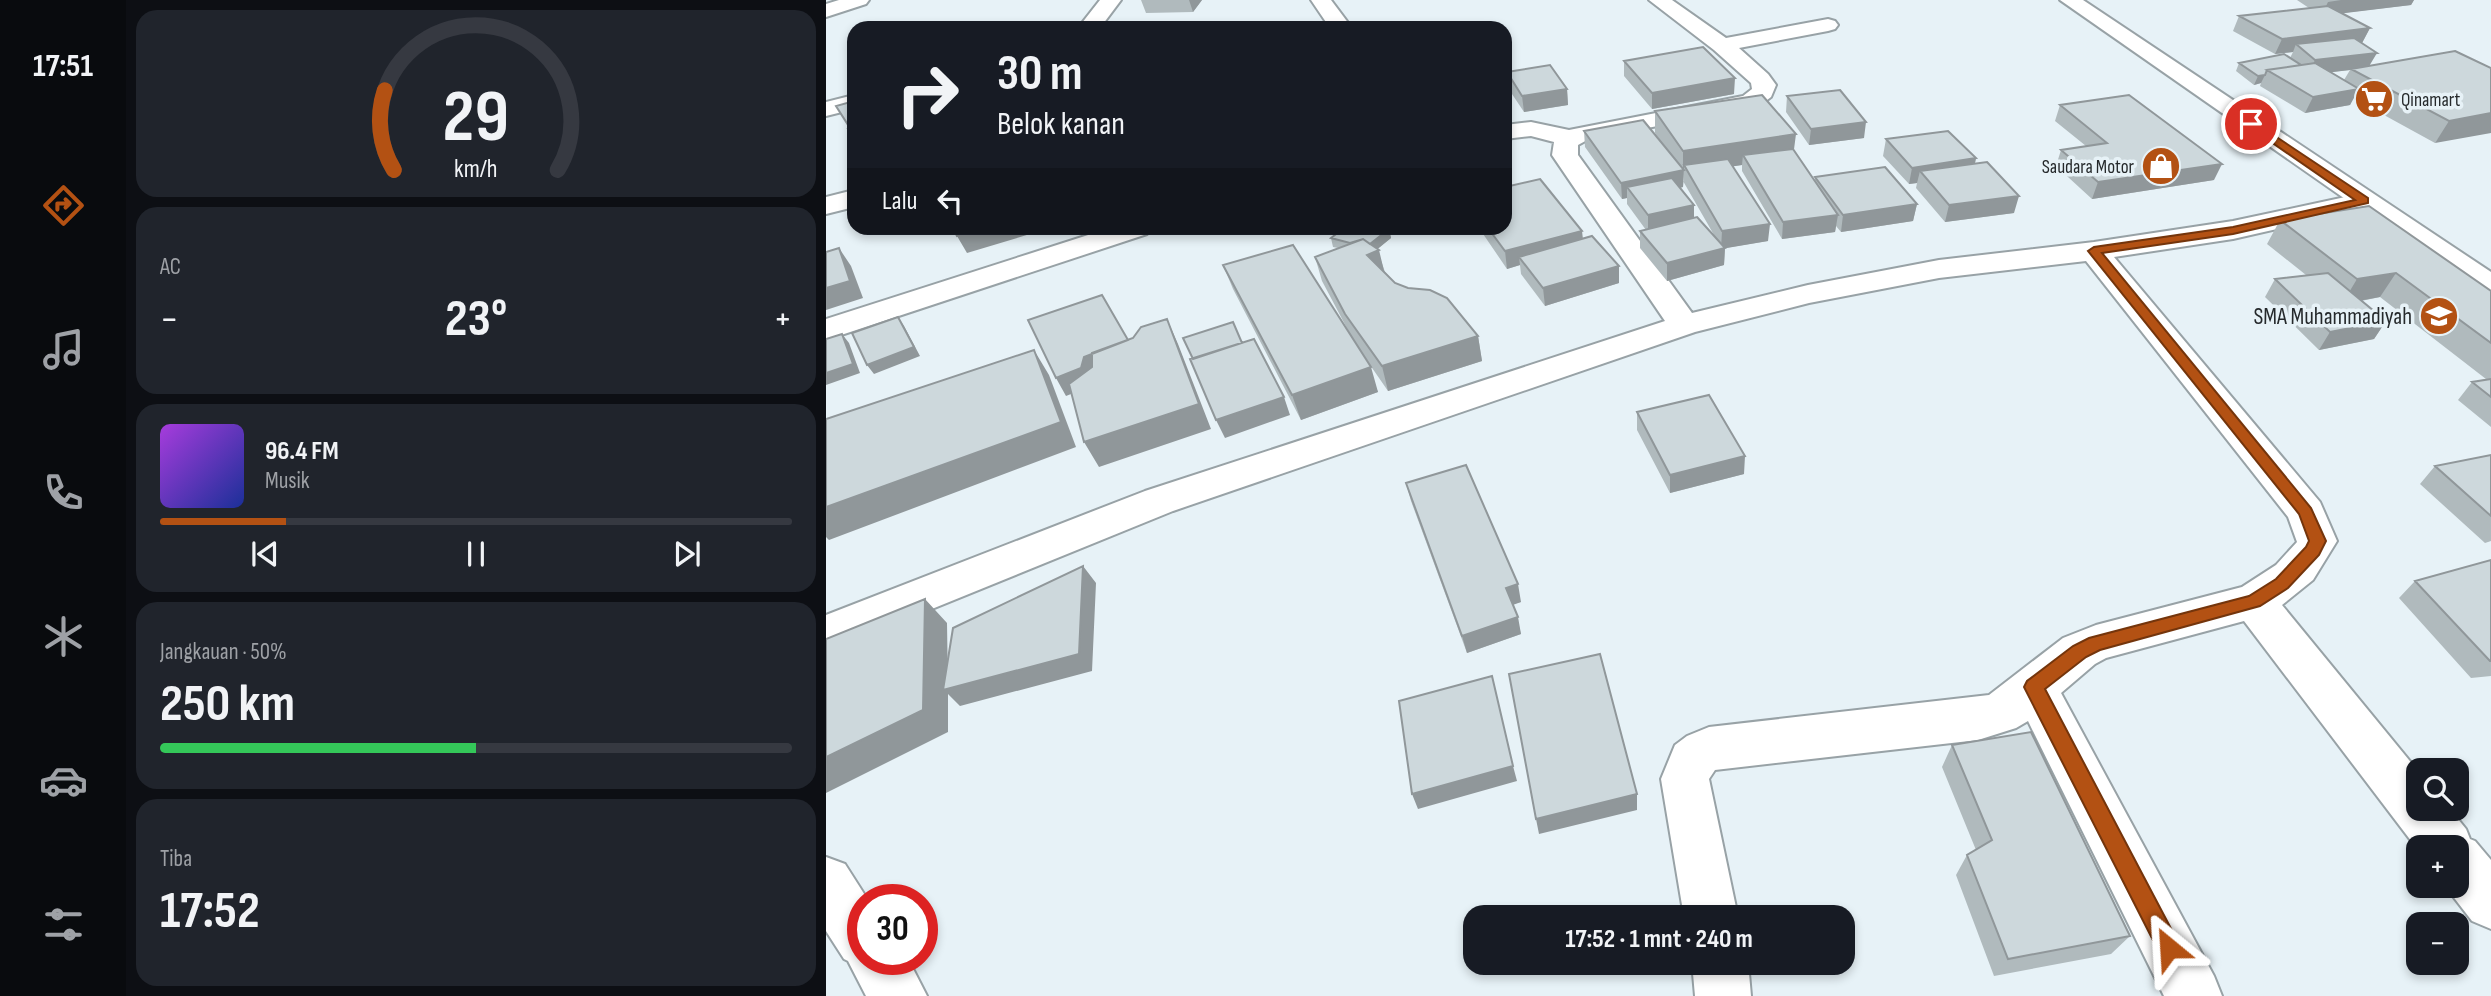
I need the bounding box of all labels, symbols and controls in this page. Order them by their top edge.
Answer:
text: 30 m [997,45,1082,104]
text: 17:51 [33,47,93,86]
icon: right [882,49,973,140]
text: 29 [443,74,509,162]
supermarket icon: Qinamart [2353,78,2395,120]
place label: Qinamart [2401,89,2461,112]
pin [2221,94,2281,154]
text: Belok kanan [997,105,1125,144]
icon: arrive [2232,105,2270,143]
shop icon: Saudara Motor [2140,145,2182,187]
text: km/h [454,153,498,184]
place label: Saudara Motor [2042,156,2135,179]
icon: directions [39,181,88,230]
icon: left [931,182,969,220]
text: Lalu [882,186,917,217]
text: AC [160,253,181,281]
text: 23° [445,288,507,351]
school or university icon: SMA Muhammadiyah [2418,295,2460,337]
text: − [160,297,179,342]
text: + [773,297,792,342]
place label: SMA Muhammadiyah [2254,303,2412,331]
icon: music [39,325,88,374]
text: 96.4 FM [265,436,339,467]
text: Musik [265,467,310,495]
icon: phone [39,468,88,517]
icon: previous [246,535,284,573]
icon: pause [457,535,495,573]
icon: next [668,535,706,573]
icon: climate [39,612,88,661]
text: Jangkauan · 50% [160,638,287,666]
text: 250 km [160,673,295,736]
icon: car [39,756,88,805]
map controls [2406,758,2469,975]
button: search [2406,758,2469,821]
button: + [2406,835,2469,898]
text: Tiba [160,845,192,873]
text: 17:52 [160,880,260,943]
speed limit sign: 30 [847,884,938,975]
icon: filters [39,900,88,949]
position arrow [2132,911,2206,985]
button: − [2406,912,2469,975]
text: 17:52 · 1 mnt · 240 m [1565,924,1753,955]

